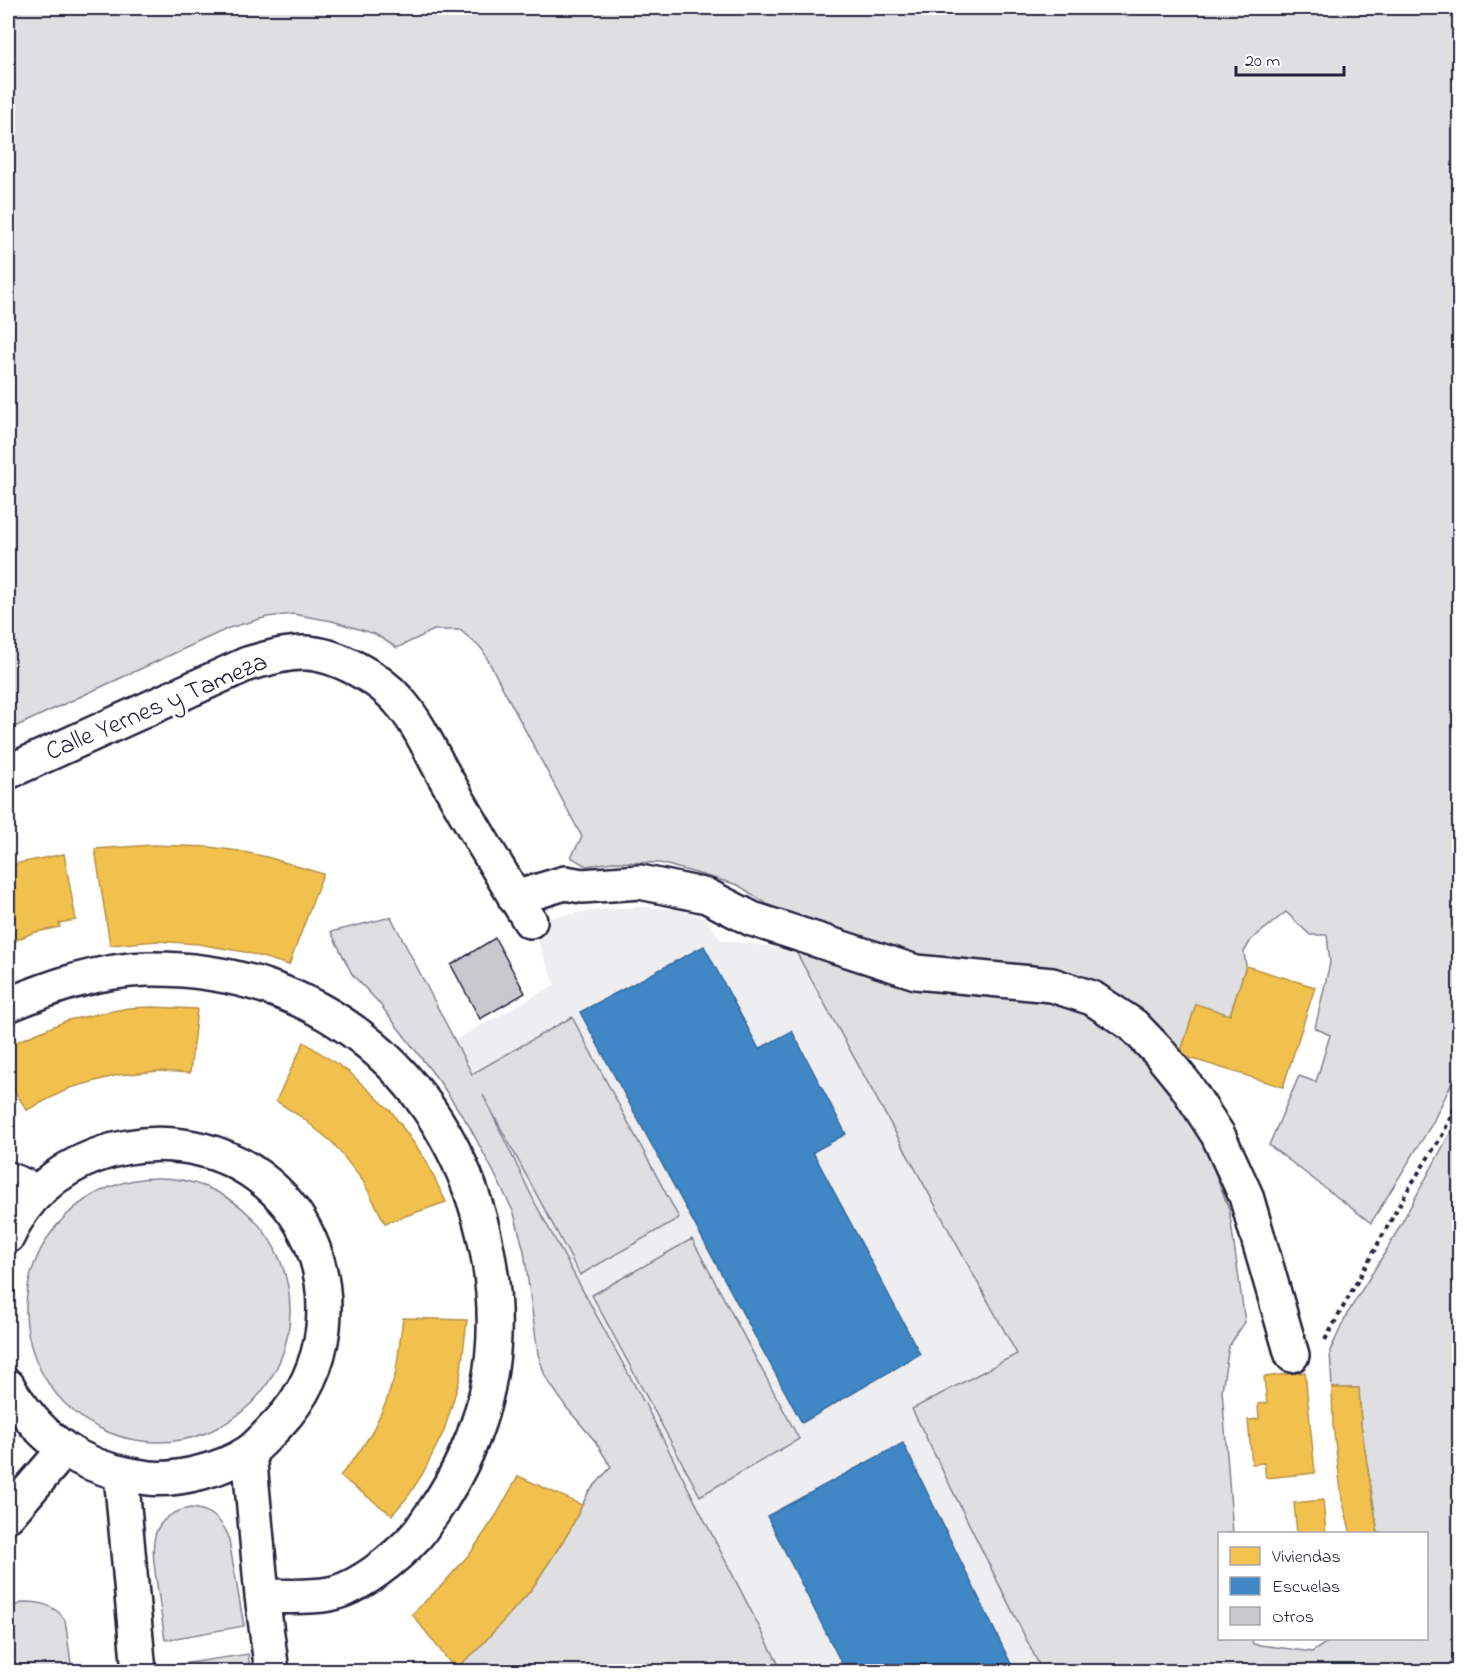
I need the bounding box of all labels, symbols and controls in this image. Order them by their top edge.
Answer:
scale bar [1236,39,1344,77]
text: 20 m [1245,49,1280,75]
street label: Calle Yernes y Tameza [40,644,274,772]
legend [1218,1532,1428,1640]
text: Viviendas [1271,1545,1341,1571]
text: Escuelas [1272,1575,1340,1601]
text: Otros [1272,1605,1314,1631]

